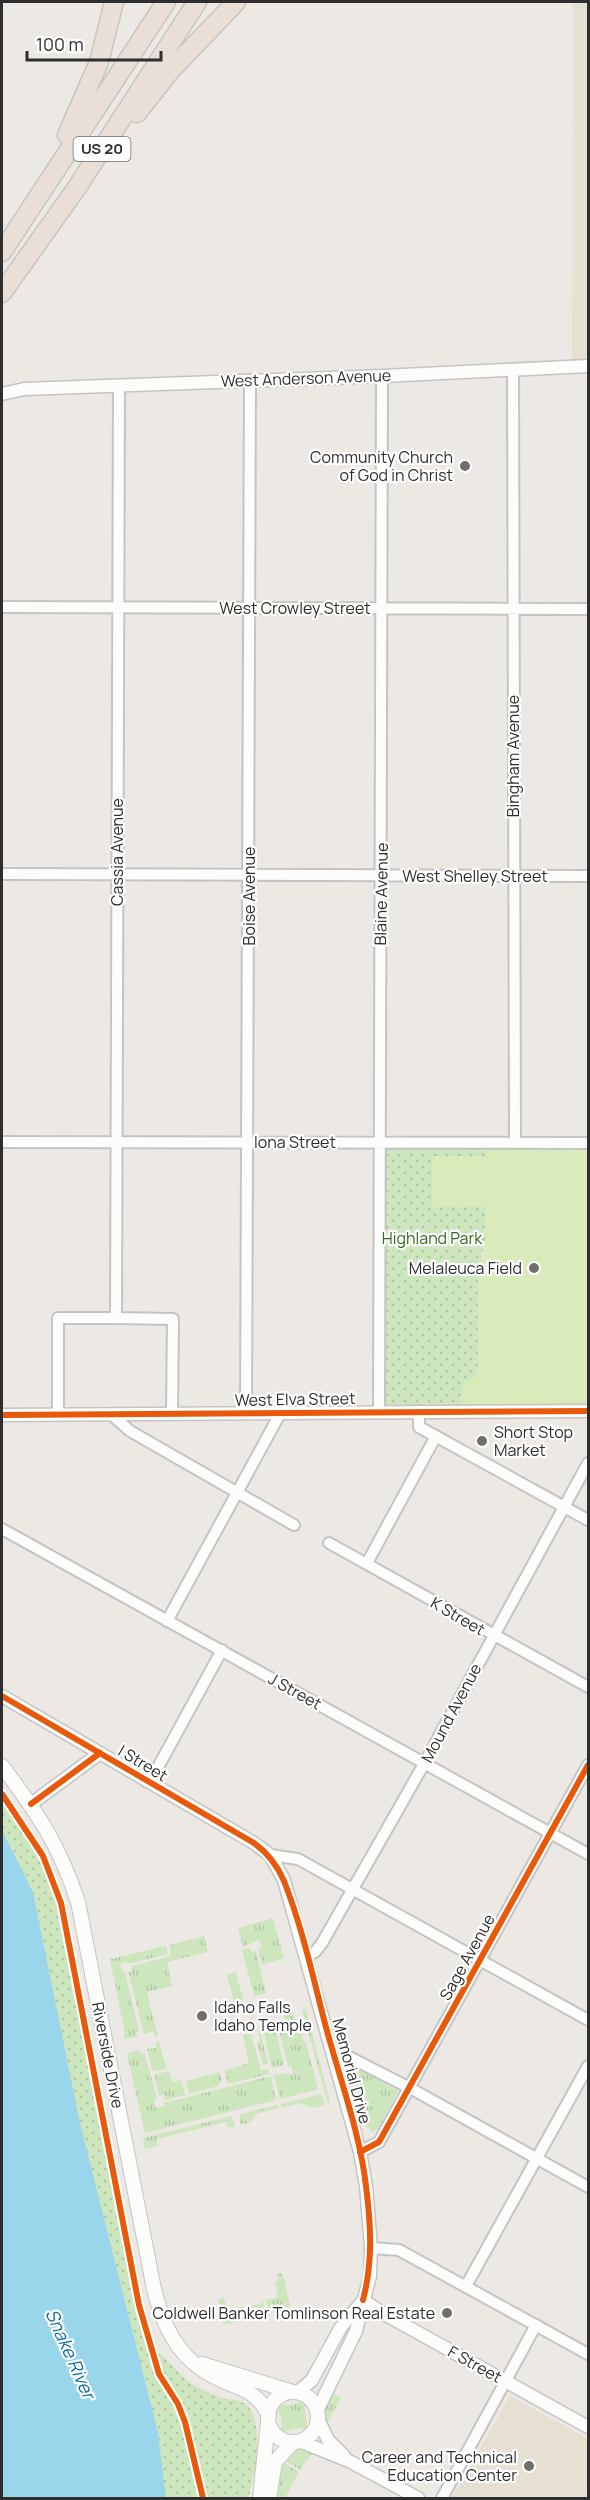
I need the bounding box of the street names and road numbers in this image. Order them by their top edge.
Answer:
road number: US 20 [74,137,130,161]
street label: West Anderson Avenue [220,364,392,392]
street label: West Crowley Street [219,597,371,619]
street label: Bingham Avenue [502,695,524,817]
street label: Cassia Avenue [106,798,128,906]
street label: Blaine Avenue [369,842,393,946]
street label: Boise Avenue [238,847,260,945]
street label: West Shelley Street [402,865,548,887]
street label: Iona Street [254,1131,336,1153]
street label: West Elva Street [234,1387,356,1411]
street label: K Street [427,1592,489,1640]
street label: Mound Avenue [416,1660,486,1766]
street label: J Street [264,1667,326,1715]
street label: I Street [114,1740,172,1786]
street label: Sage Avenue [434,1910,500,2004]
street label: Riverside Drive [87,2000,129,2110]
street label: Memorial Drive [327,2016,377,2126]
street label: F Street [444,2340,506,2388]

